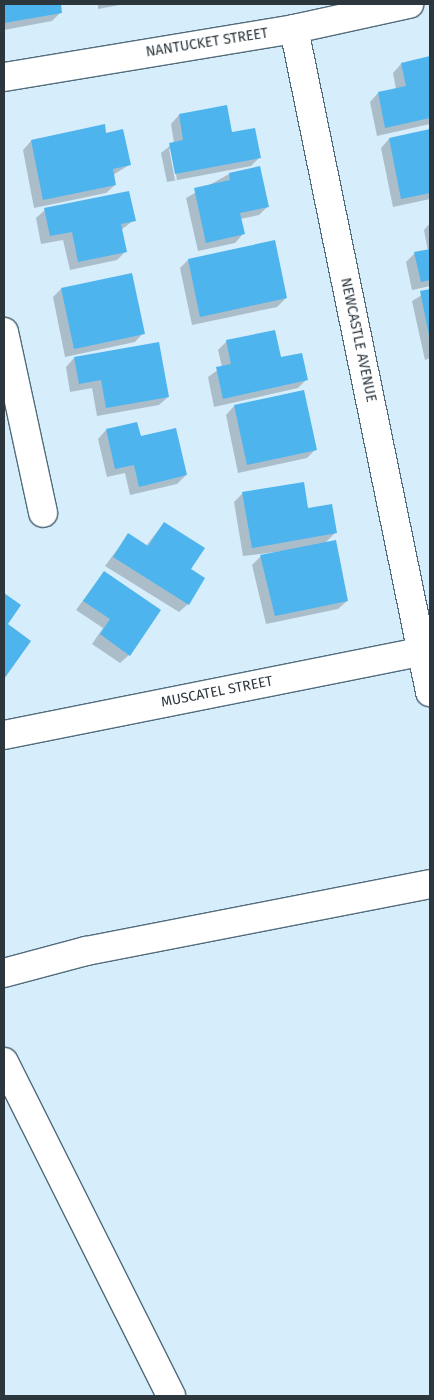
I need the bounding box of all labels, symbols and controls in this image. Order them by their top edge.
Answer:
street label: NANTUCKET STREET [145,25,269,61]
street label: NEWCASTLE AVENUE [337,276,379,404]
street label: MUSCATEL STREET [160,673,274,711]

